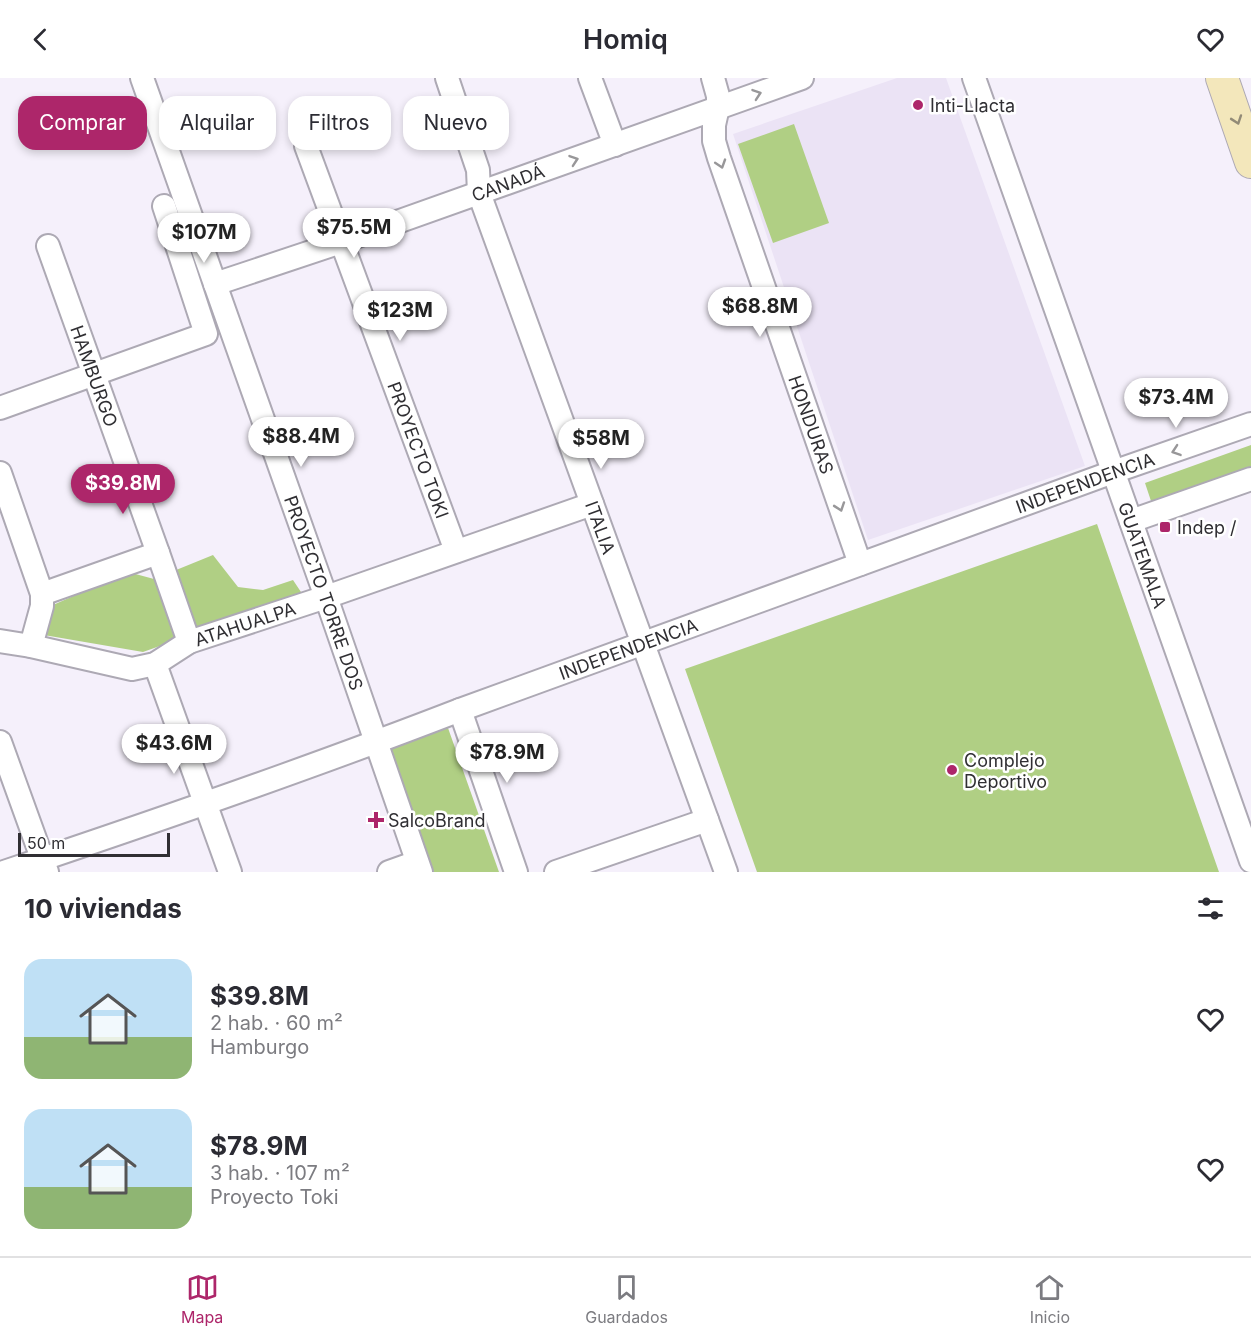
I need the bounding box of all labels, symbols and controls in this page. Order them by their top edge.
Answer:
icon: back [24,23,57,56]
text: Homiq [583,23,668,56]
icon: heart [1194,23,1227,56]
one-way arrow [751,88,762,101]
place label: Inti-Llacta [930,95,1015,116]
chip: Comprar [18,96,147,150]
chip: Alquilar [159,96,276,150]
chip: Filtros [288,96,391,150]
chip: Nuevo [403,96,509,150]
marker: Inti-Llacta [911,98,925,112]
one-way arrow [1229,114,1242,125]
one-way arrow [568,154,579,167]
one-way arrow [714,158,726,169]
street label: CANADÁ [469,159,547,205]
pin: $75.5M [305,208,403,259]
pin: $107M [162,213,246,264]
text: $75.5M [317,215,391,239]
text: $107M [171,220,237,244]
pin: $68.8M [711,287,809,338]
pin: $123M [358,291,442,342]
text: $68.8M [722,294,798,318]
text: $123M [367,298,433,322]
street label: HAMBURGO [67,322,122,429]
street label: HONDURAS [785,373,838,476]
pin: $73.4M [1127,378,1225,429]
street label: PROYECTO TOKI [384,379,453,521]
text: $73.4M [1138,385,1214,409]
pin: $88.4M [252,417,350,468]
pin: $58M [565,419,637,470]
text: $88.4M [262,424,340,448]
text: $58M [572,426,630,450]
one-way arrow [1171,443,1182,456]
street label: INDEPENDENCIA [1013,448,1157,517]
pin: $39.8M [74,464,172,515]
text: $39.8M [85,471,161,495]
street label: PROYECTO TORRE DOS [280,493,368,693]
street label: ITALIA [581,498,620,557]
street label: GUATEMALA [1114,499,1171,611]
one-way arrow [833,501,846,512]
place label: Indep / [1177,517,1237,538]
marker: Indep / [1158,520,1172,534]
street label: ATAHUALPA [192,597,298,650]
street label: INDEPENDENCIA [556,614,700,684]
pin: $43.6M [125,724,223,775]
text: $43.6M [136,731,212,755]
pin: $78.9M [458,733,556,784]
text: $78.9M [469,740,545,764]
place label: Complejo Deportivo [964,750,1047,792]
marker: Complejo Deportivo [945,763,959,777]
place label: SalcoBrand [388,810,485,831]
marker: SalcoBrand [369,813,383,827]
scale bar [18,830,170,858]
text: 50 m [27,833,65,853]
icon: filters [1194,892,1227,925]
text: 10 viviendas [24,893,182,924]
text: $39.8M [210,980,309,1011]
icon: home [72,983,144,1055]
icon: heart [1194,1003,1227,1036]
text: 2 hab. · 60 m² [210,1011,343,1035]
text: Hamburgo [210,1035,309,1059]
text: $78.9M [210,1130,308,1161]
icon: home [72,1133,144,1205]
icon: heart [1194,1153,1227,1186]
text: 3 hab. · 107 m² [210,1161,350,1185]
text: Proyecto Toki [210,1185,339,1209]
tab: Mapa [181,1271,223,1327]
tab: Guardados [585,1271,668,1327]
tab: Inicio [1030,1271,1070,1327]

